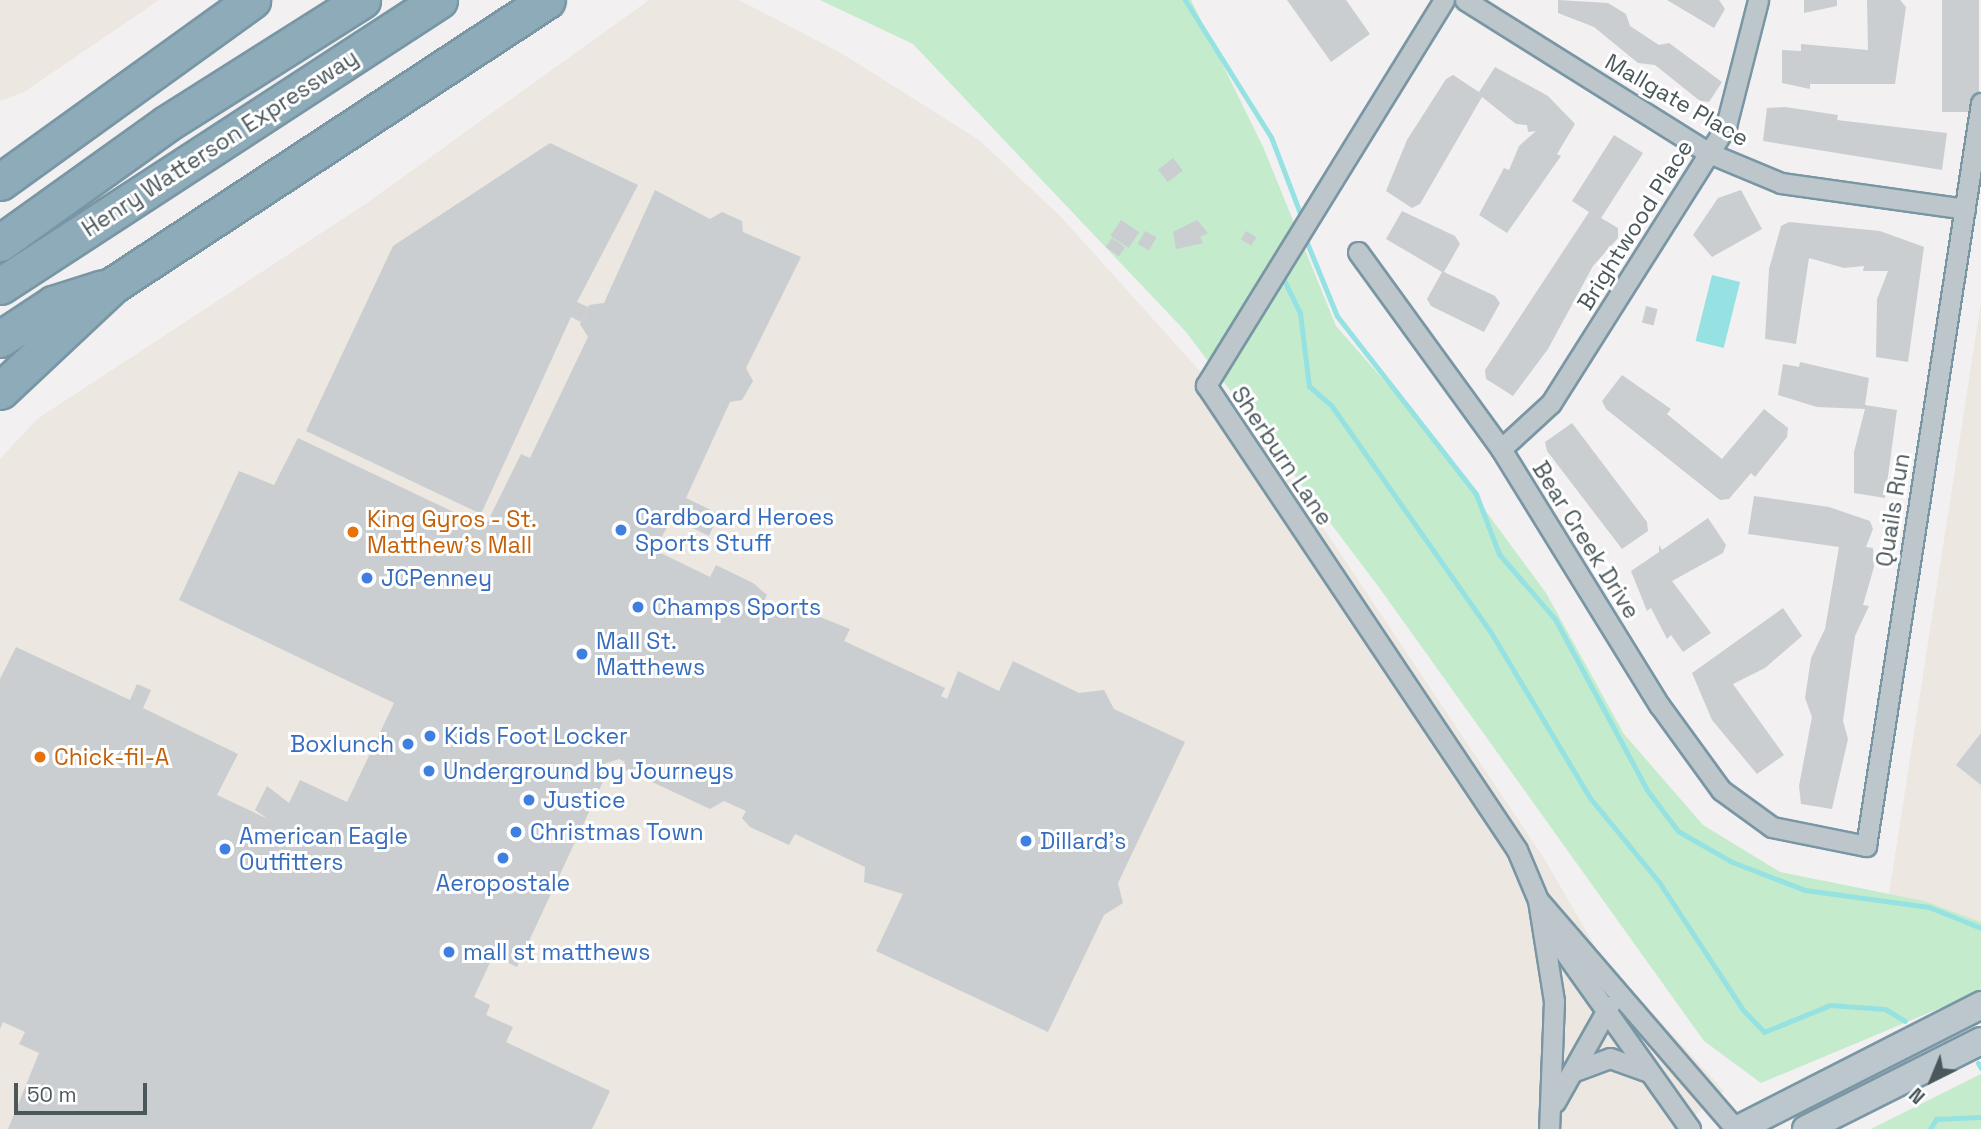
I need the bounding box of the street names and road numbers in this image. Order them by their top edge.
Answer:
street label: Henry Watterson Expressway [77,43,363,243]
street label: Mallgate Place [1600,48,1754,152]
street label: Brightwood Place [1571,135,1699,315]
street label: Sherburn Lane [1225,381,1339,531]
street label: Quails Run [1870,451,1916,569]
street label: Bear Creek Drive [1527,456,1645,624]

